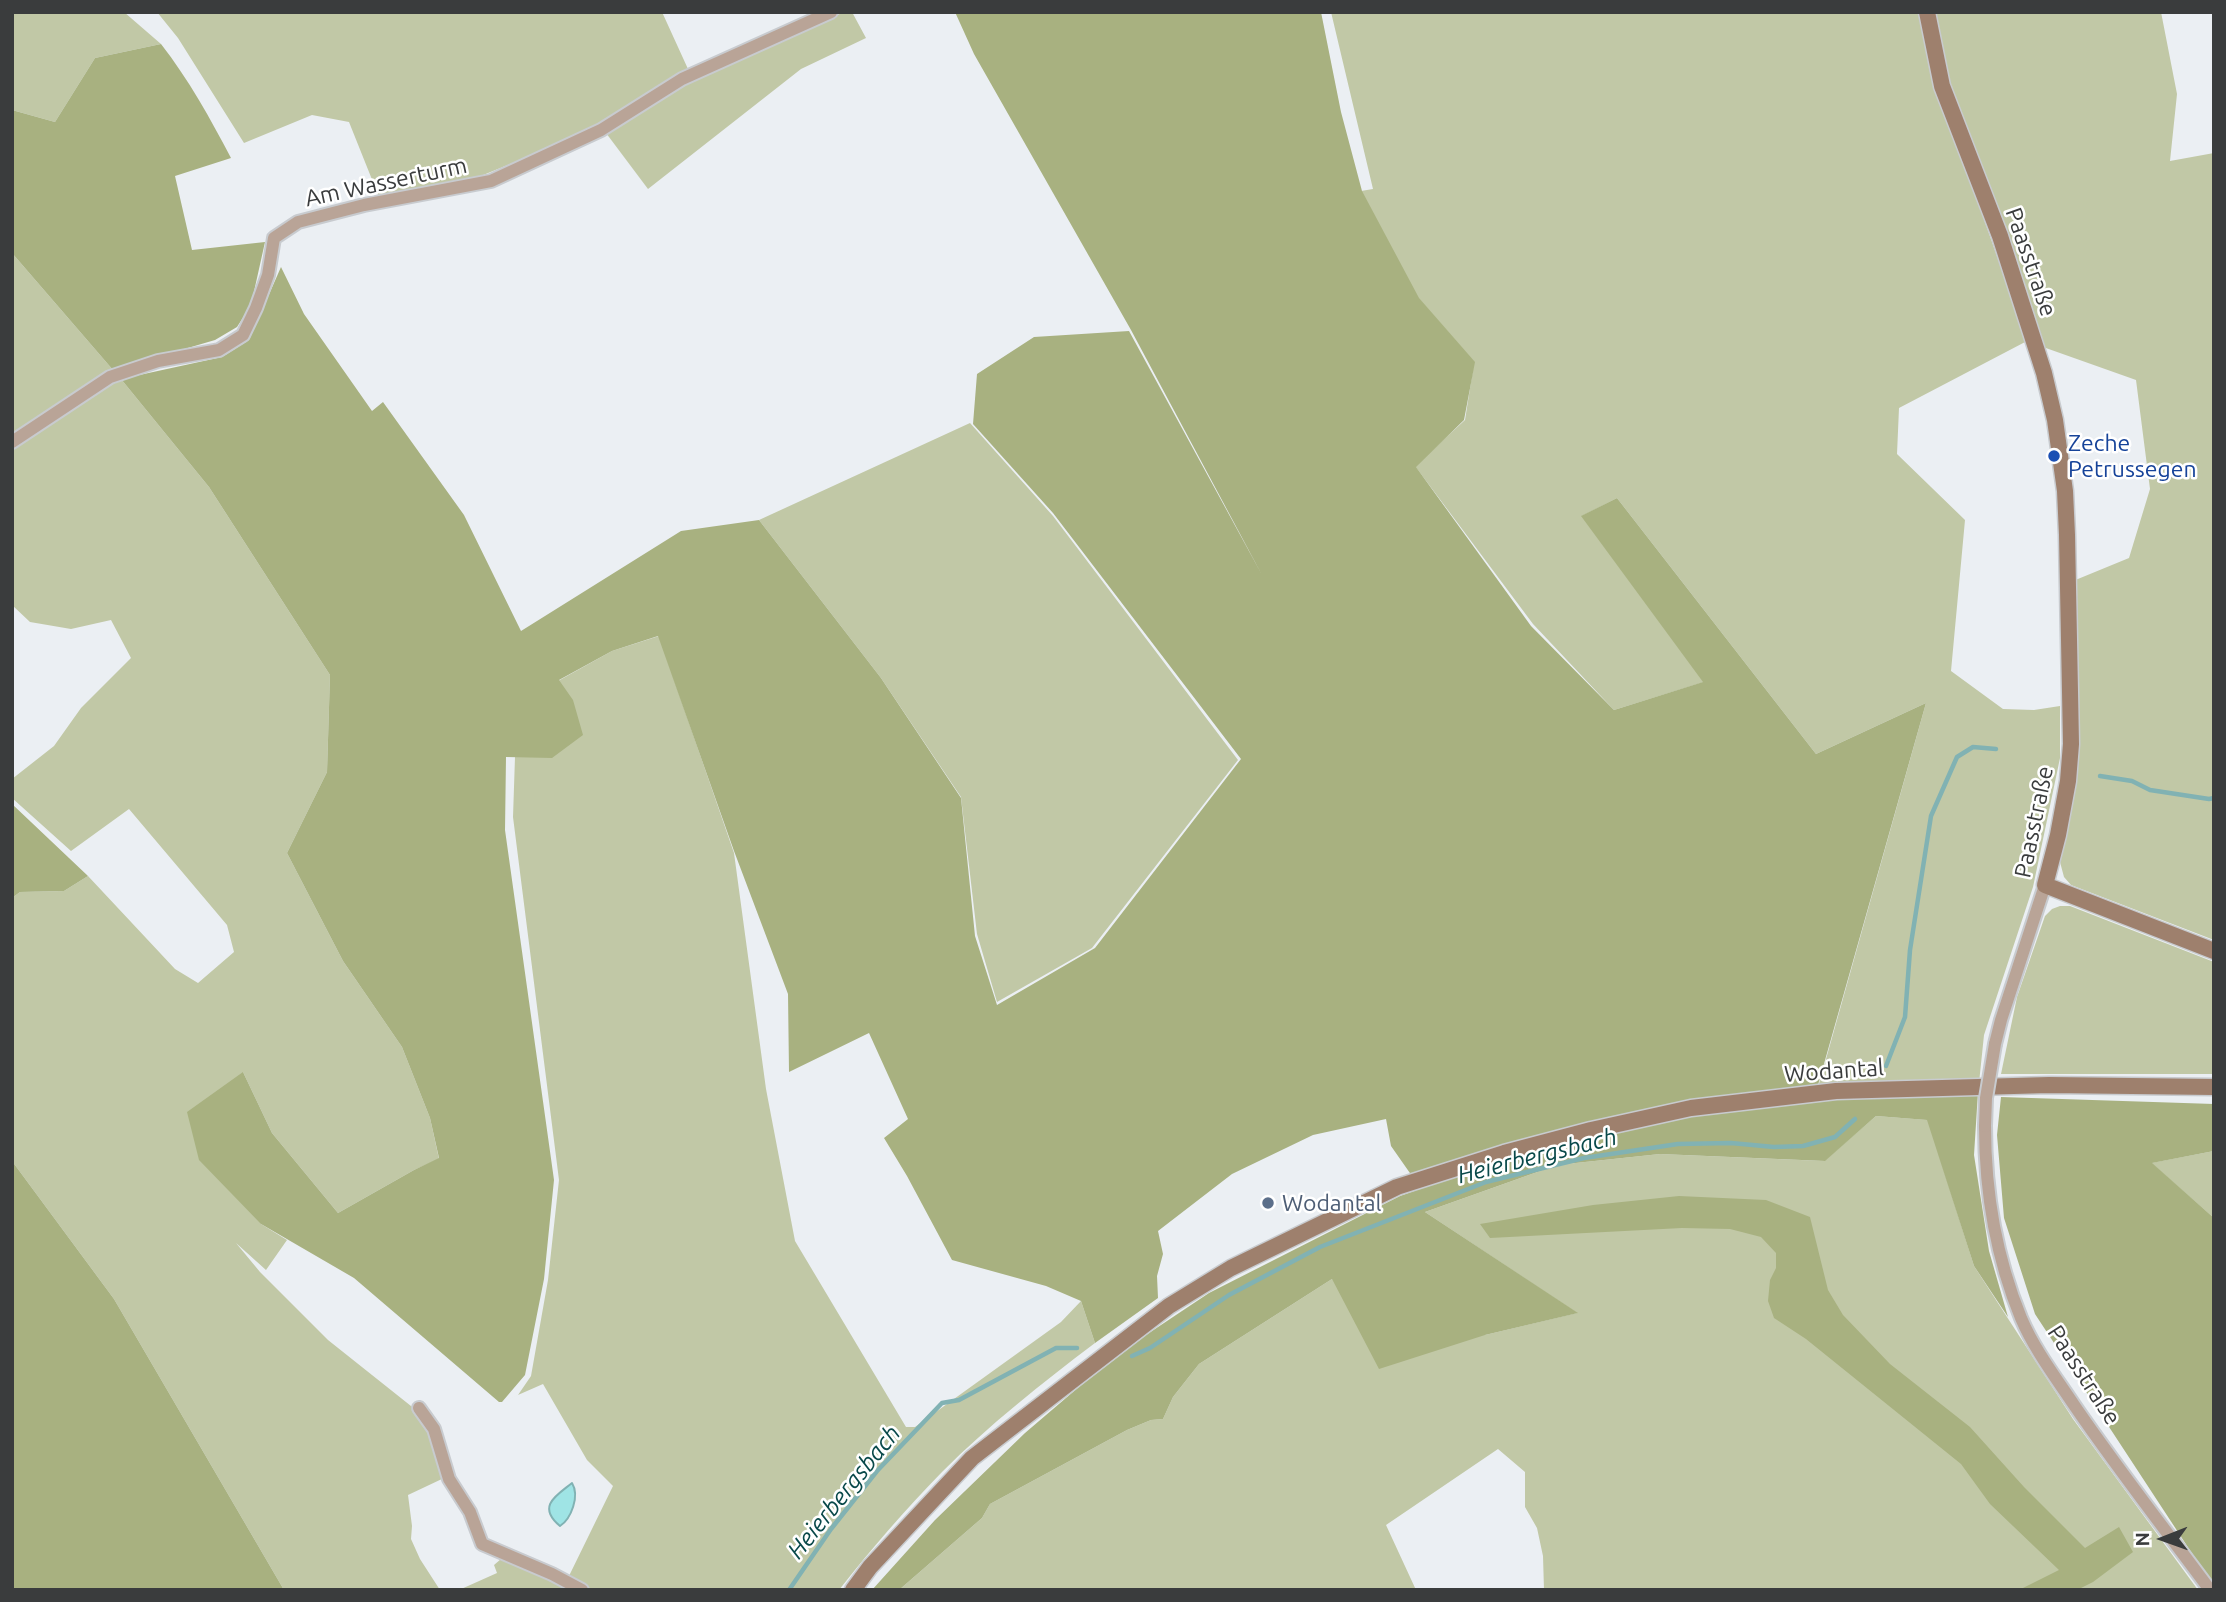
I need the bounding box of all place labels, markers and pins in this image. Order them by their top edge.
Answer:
place label: Zeche Petrussegen [2068,429,2197,483]
marker: Zeche Petrussegen [2046,448,2062,464]
place label: Wodantal [1282,1189,1382,1217]
marker: Wodantal [1260,1195,1276,1211]

